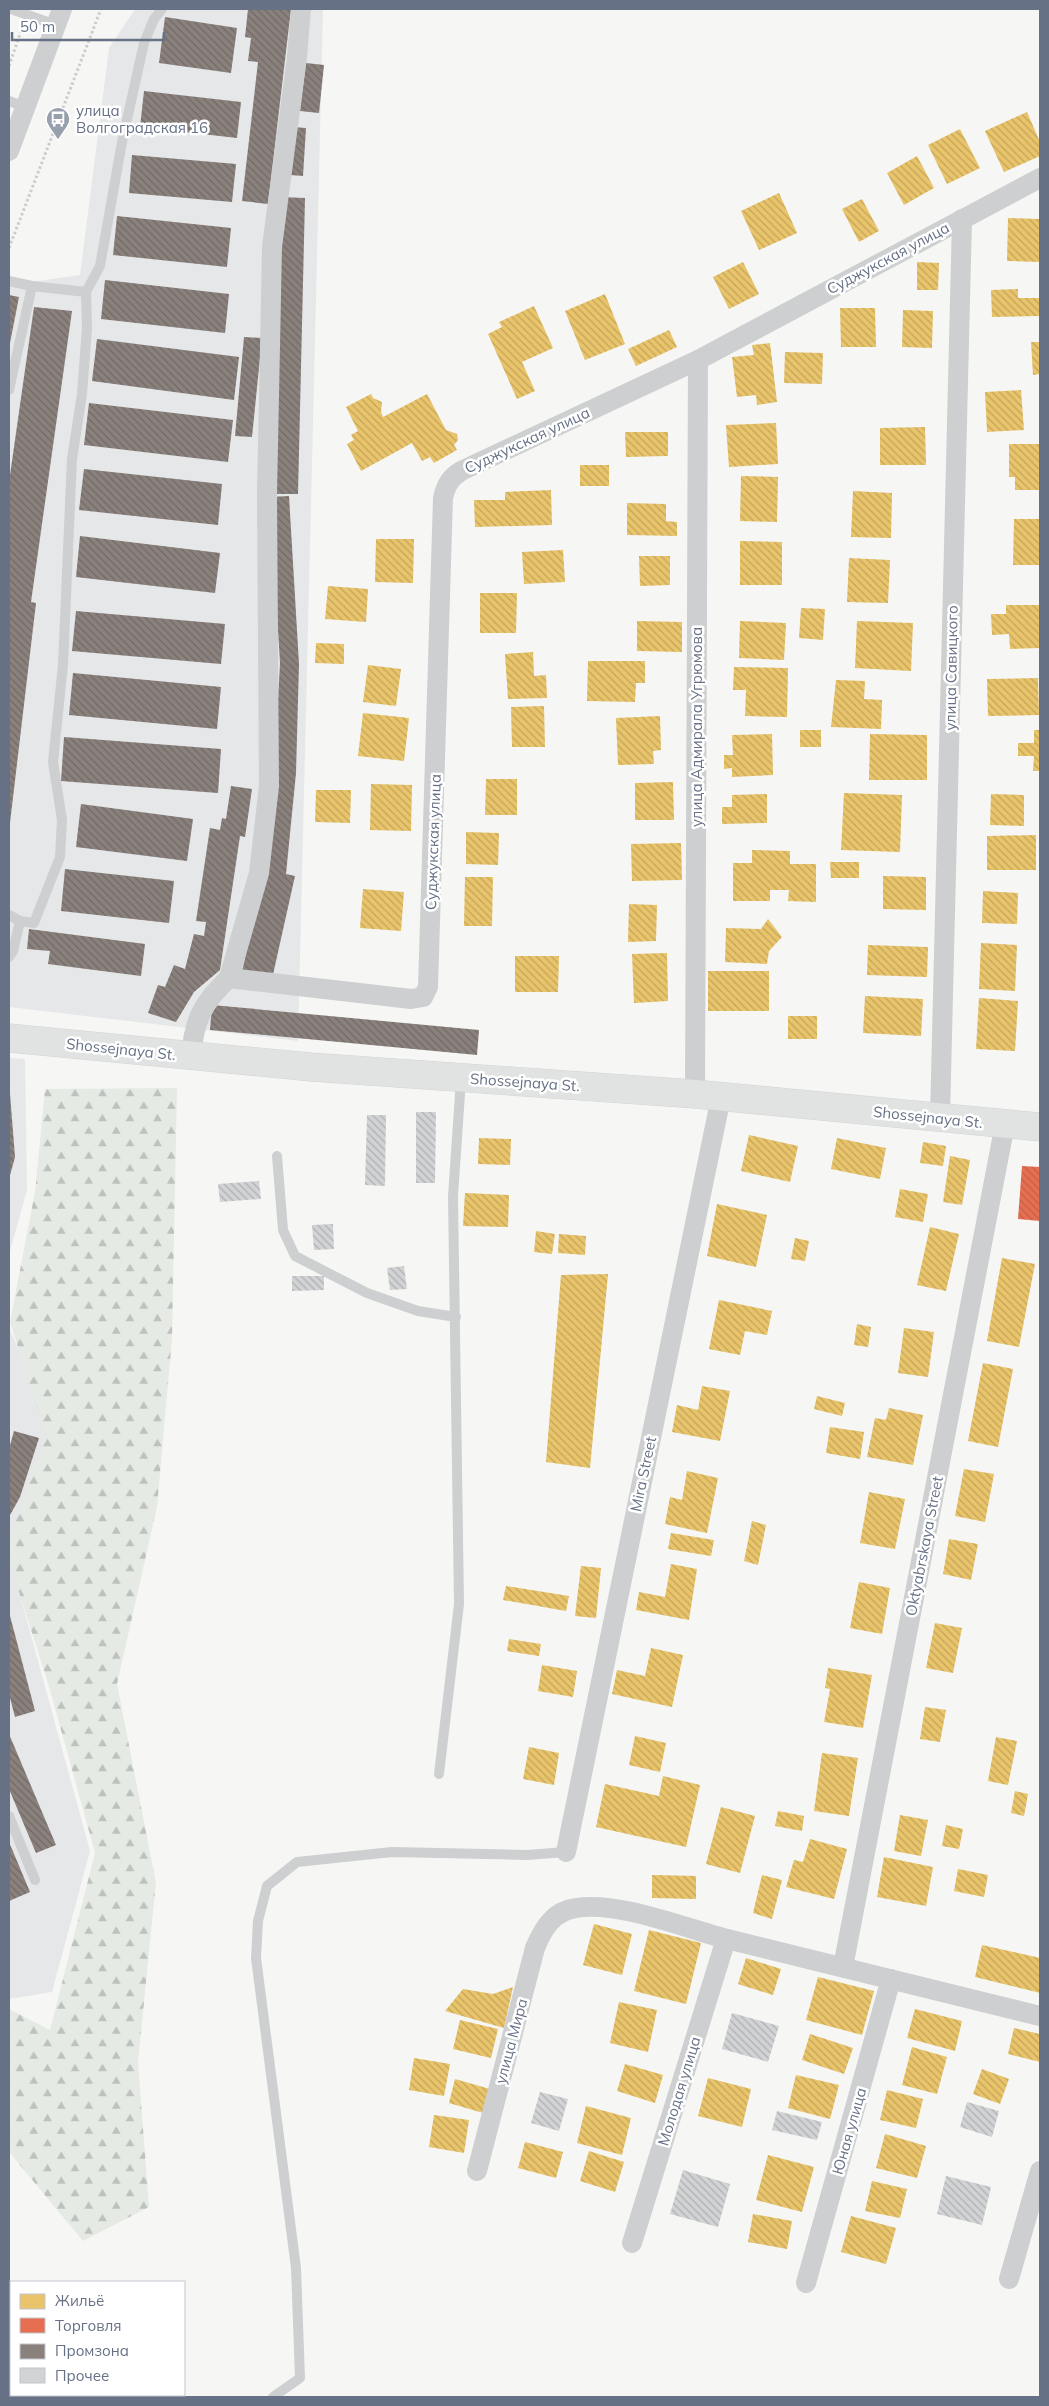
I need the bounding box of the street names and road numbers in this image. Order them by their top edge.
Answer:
street label: Суджукская улица [823,218,953,298]
street label: Суджукская улица [461,403,593,477]
street label: улица Савицкого [940,605,962,731]
street label: улица Адмирала Угрюмова [687,627,706,827]
street label: Суджукская улица [421,774,445,910]
street label: Shossejnaya St. [65,1034,177,1064]
street label: Shossejnaya St. [469,1069,581,1095]
street label: Shossejnaya St. [872,1102,984,1132]
street label: Mira Street [626,1435,660,1513]
street label: Oktyabrskaya Street [901,1475,947,1617]
street label: улица Мира [490,1996,532,2086]
street label: Молодая улица [653,2034,705,2148]
street label: Юная улица [828,2085,870,2177]

